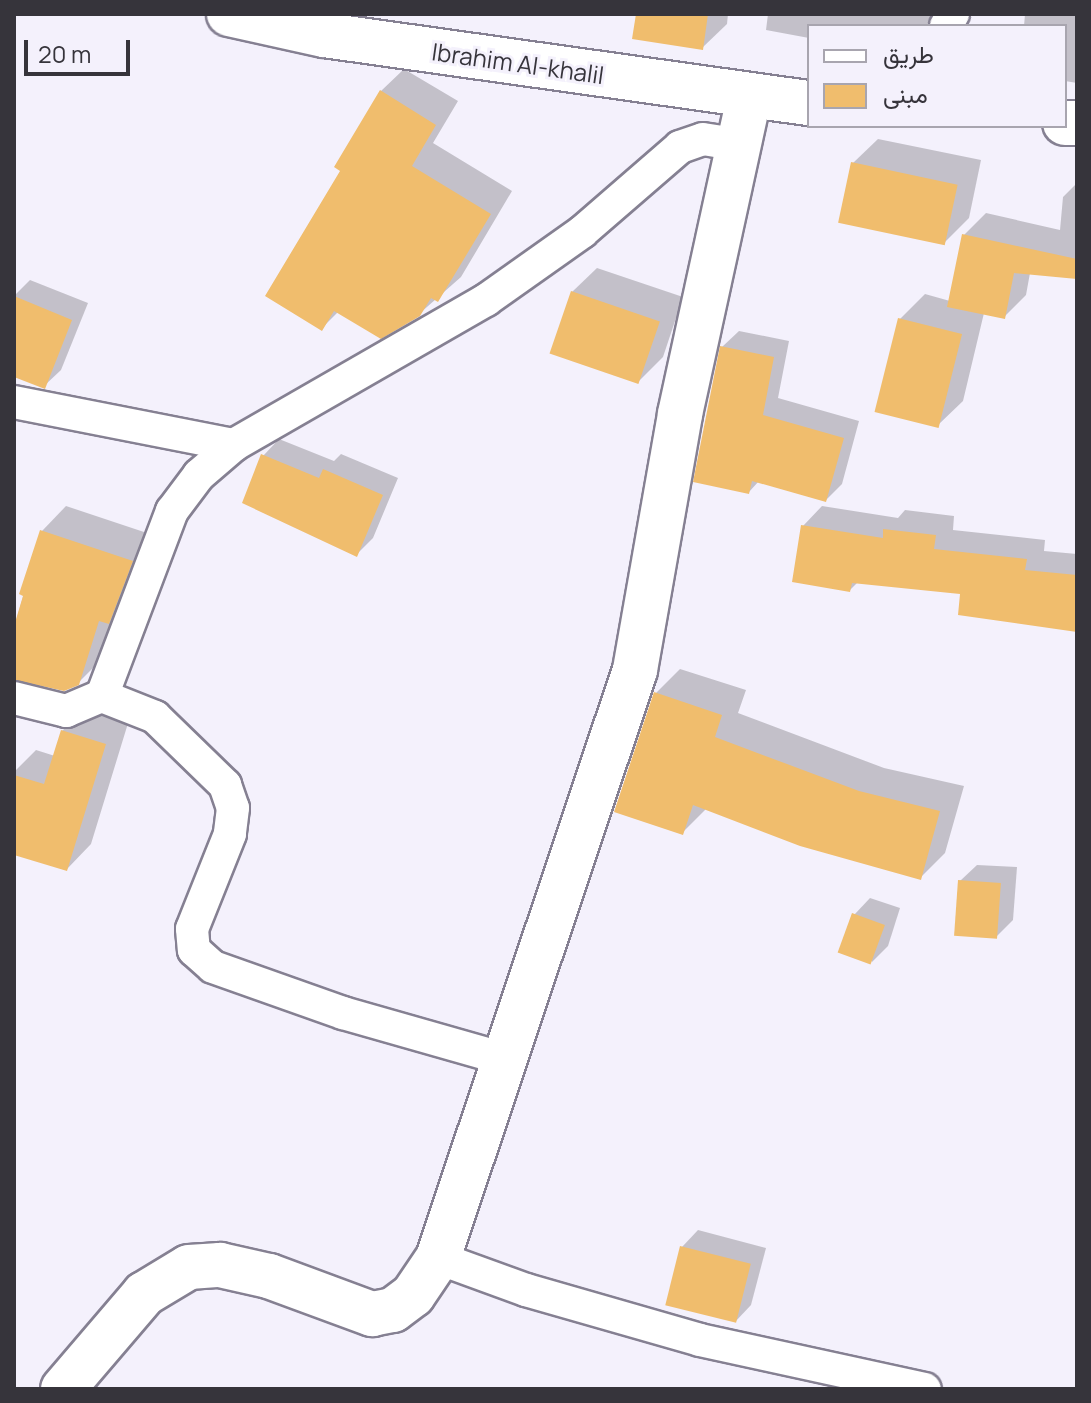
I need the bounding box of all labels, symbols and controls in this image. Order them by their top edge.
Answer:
scale bar [28,24,134,74]
legend [807,24,1067,128]
text: 20 m [38,37,91,70]
street label: Ibrahim Al-khalil [430,37,606,89]
text: طريق [883,37,934,70]
text: مبنى [883,77,928,110]

